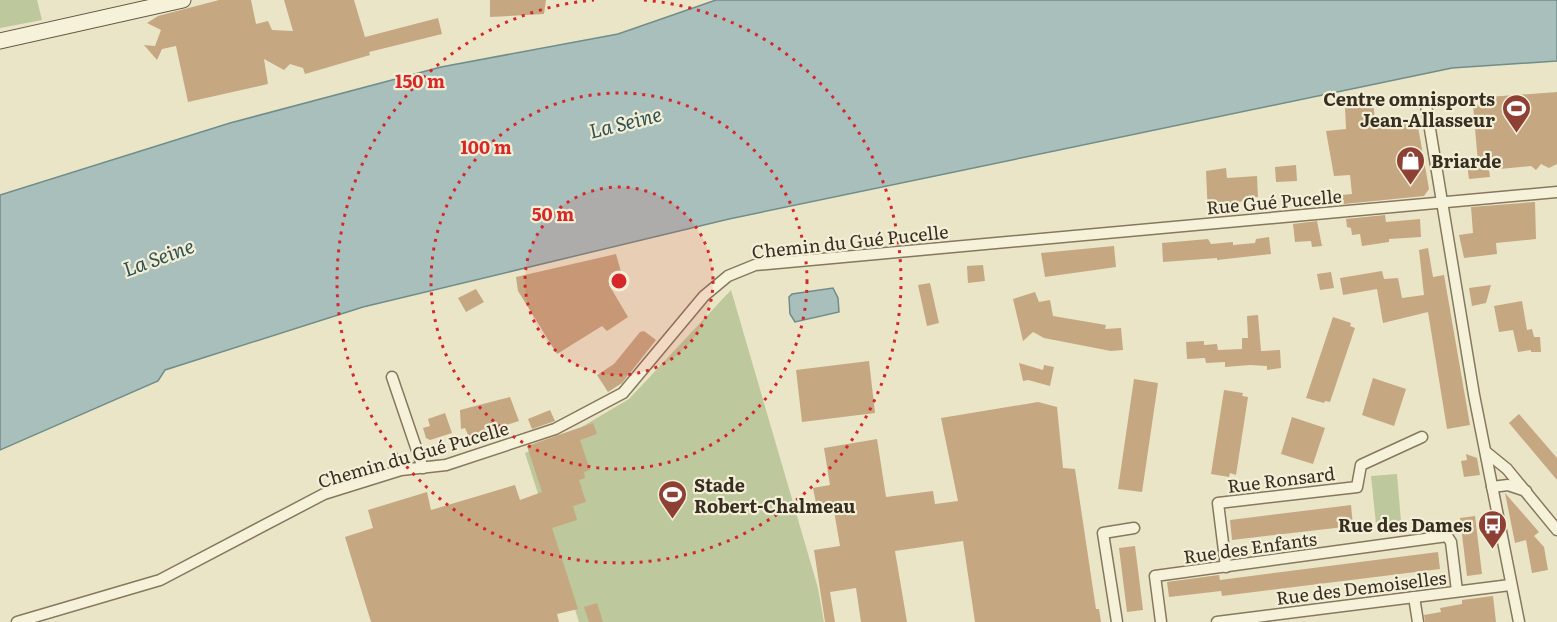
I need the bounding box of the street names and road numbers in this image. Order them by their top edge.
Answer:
street label: Rue Gué Pucelle [1205,182,1343,220]
street label: Chemin du Gué Pucelle [750,217,950,265]
street label: Chemin du Gué Pucelle [314,414,512,494]
street label: Rue Ronsard [1226,459,1336,499]
street label: Rue des Enfants [1182,524,1318,570]
street label: Rue des Demoiselles [1274,563,1448,611]

